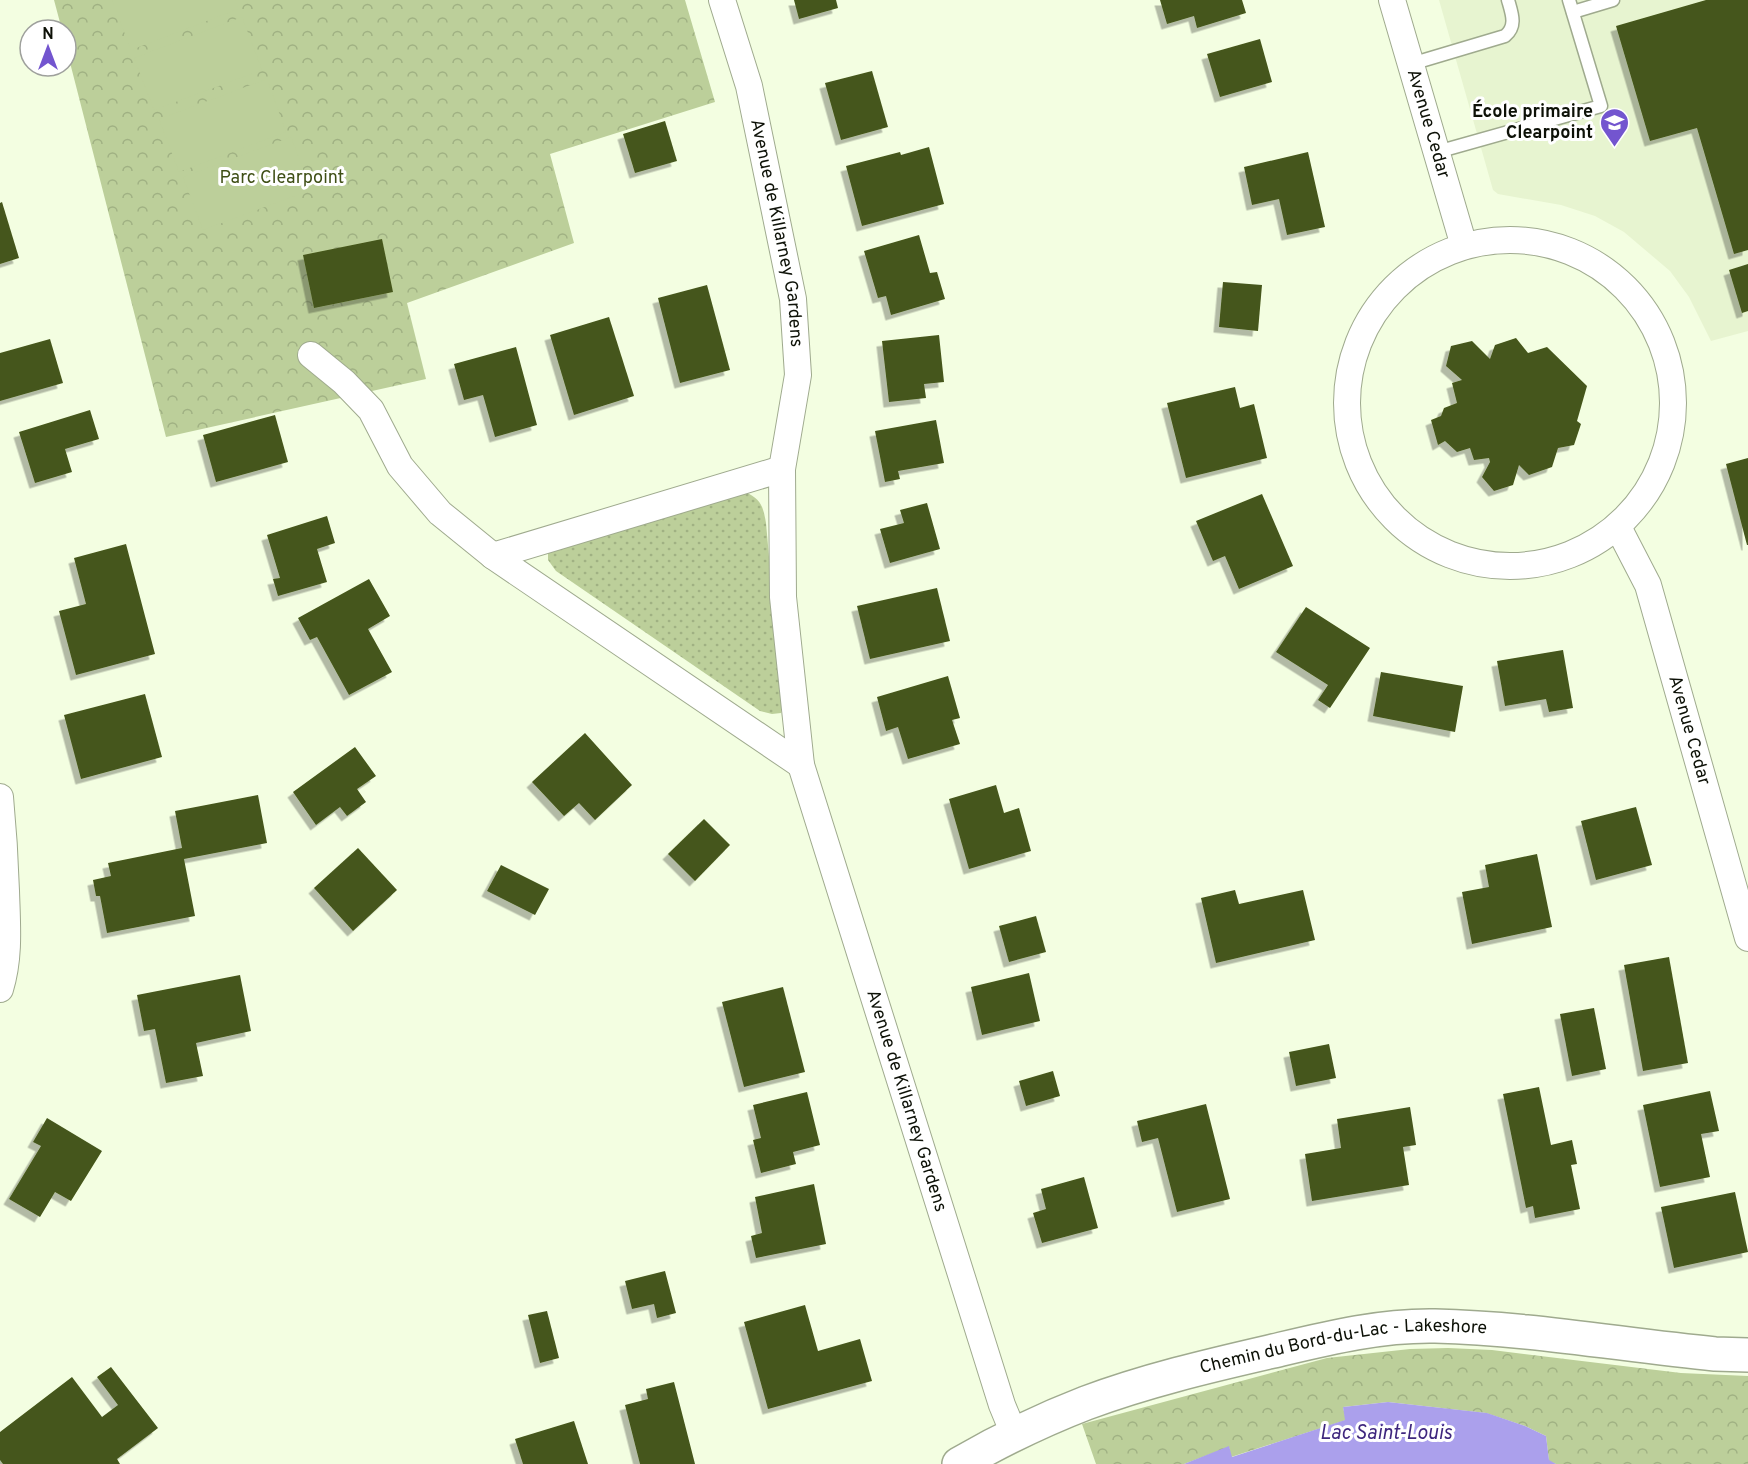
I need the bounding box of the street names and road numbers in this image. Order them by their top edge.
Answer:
street label: Avenue Cedar [1401,66,1455,181]
street label: Avenue de Killarney Gardens [745,117,808,348]
street label: Avenue Cedar [1663,673,1716,788]
street label: Avenue de Killarney Gardens [861,987,952,1215]
street label: Chemin du Bord-du-Lac - Lakeshore [1197,1314,1488,1380]

